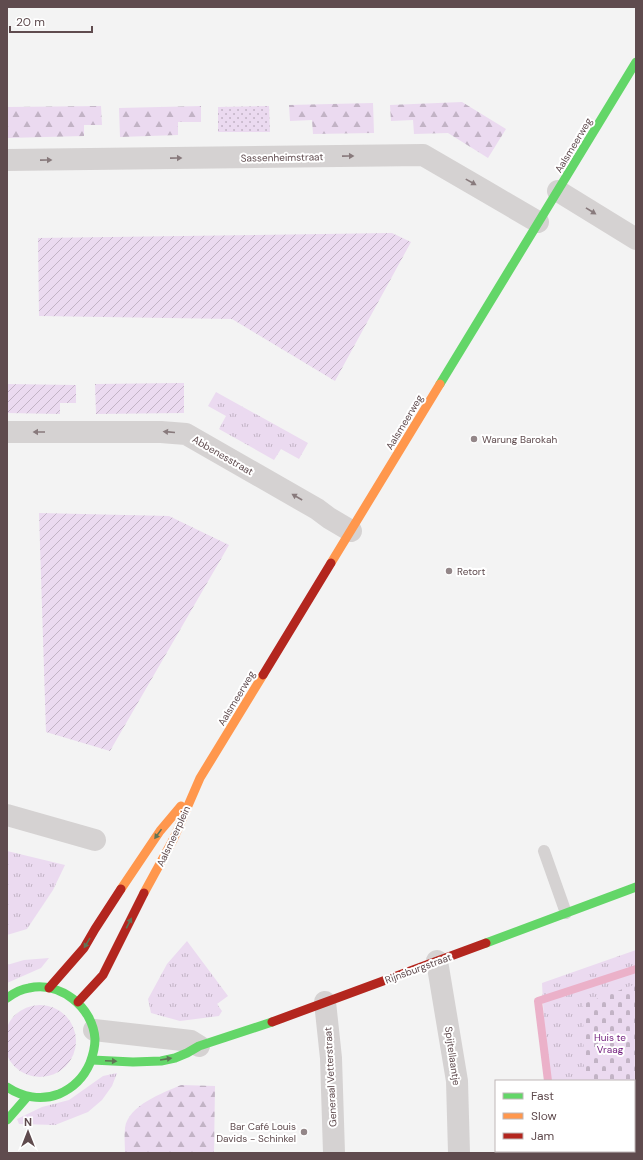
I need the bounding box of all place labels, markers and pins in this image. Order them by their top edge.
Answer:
place label: Warung Barokah [482,433,557,446]
marker: Warung Barokah [469,434,479,444]
place label: Retort [457,565,486,578]
marker: Retort [444,566,454,576]
place label: Bar Café Louis Davids - Schinkel [216,1120,296,1145]
marker: Bar Café Louis Davids - Schinkel [299,1127,309,1137]

